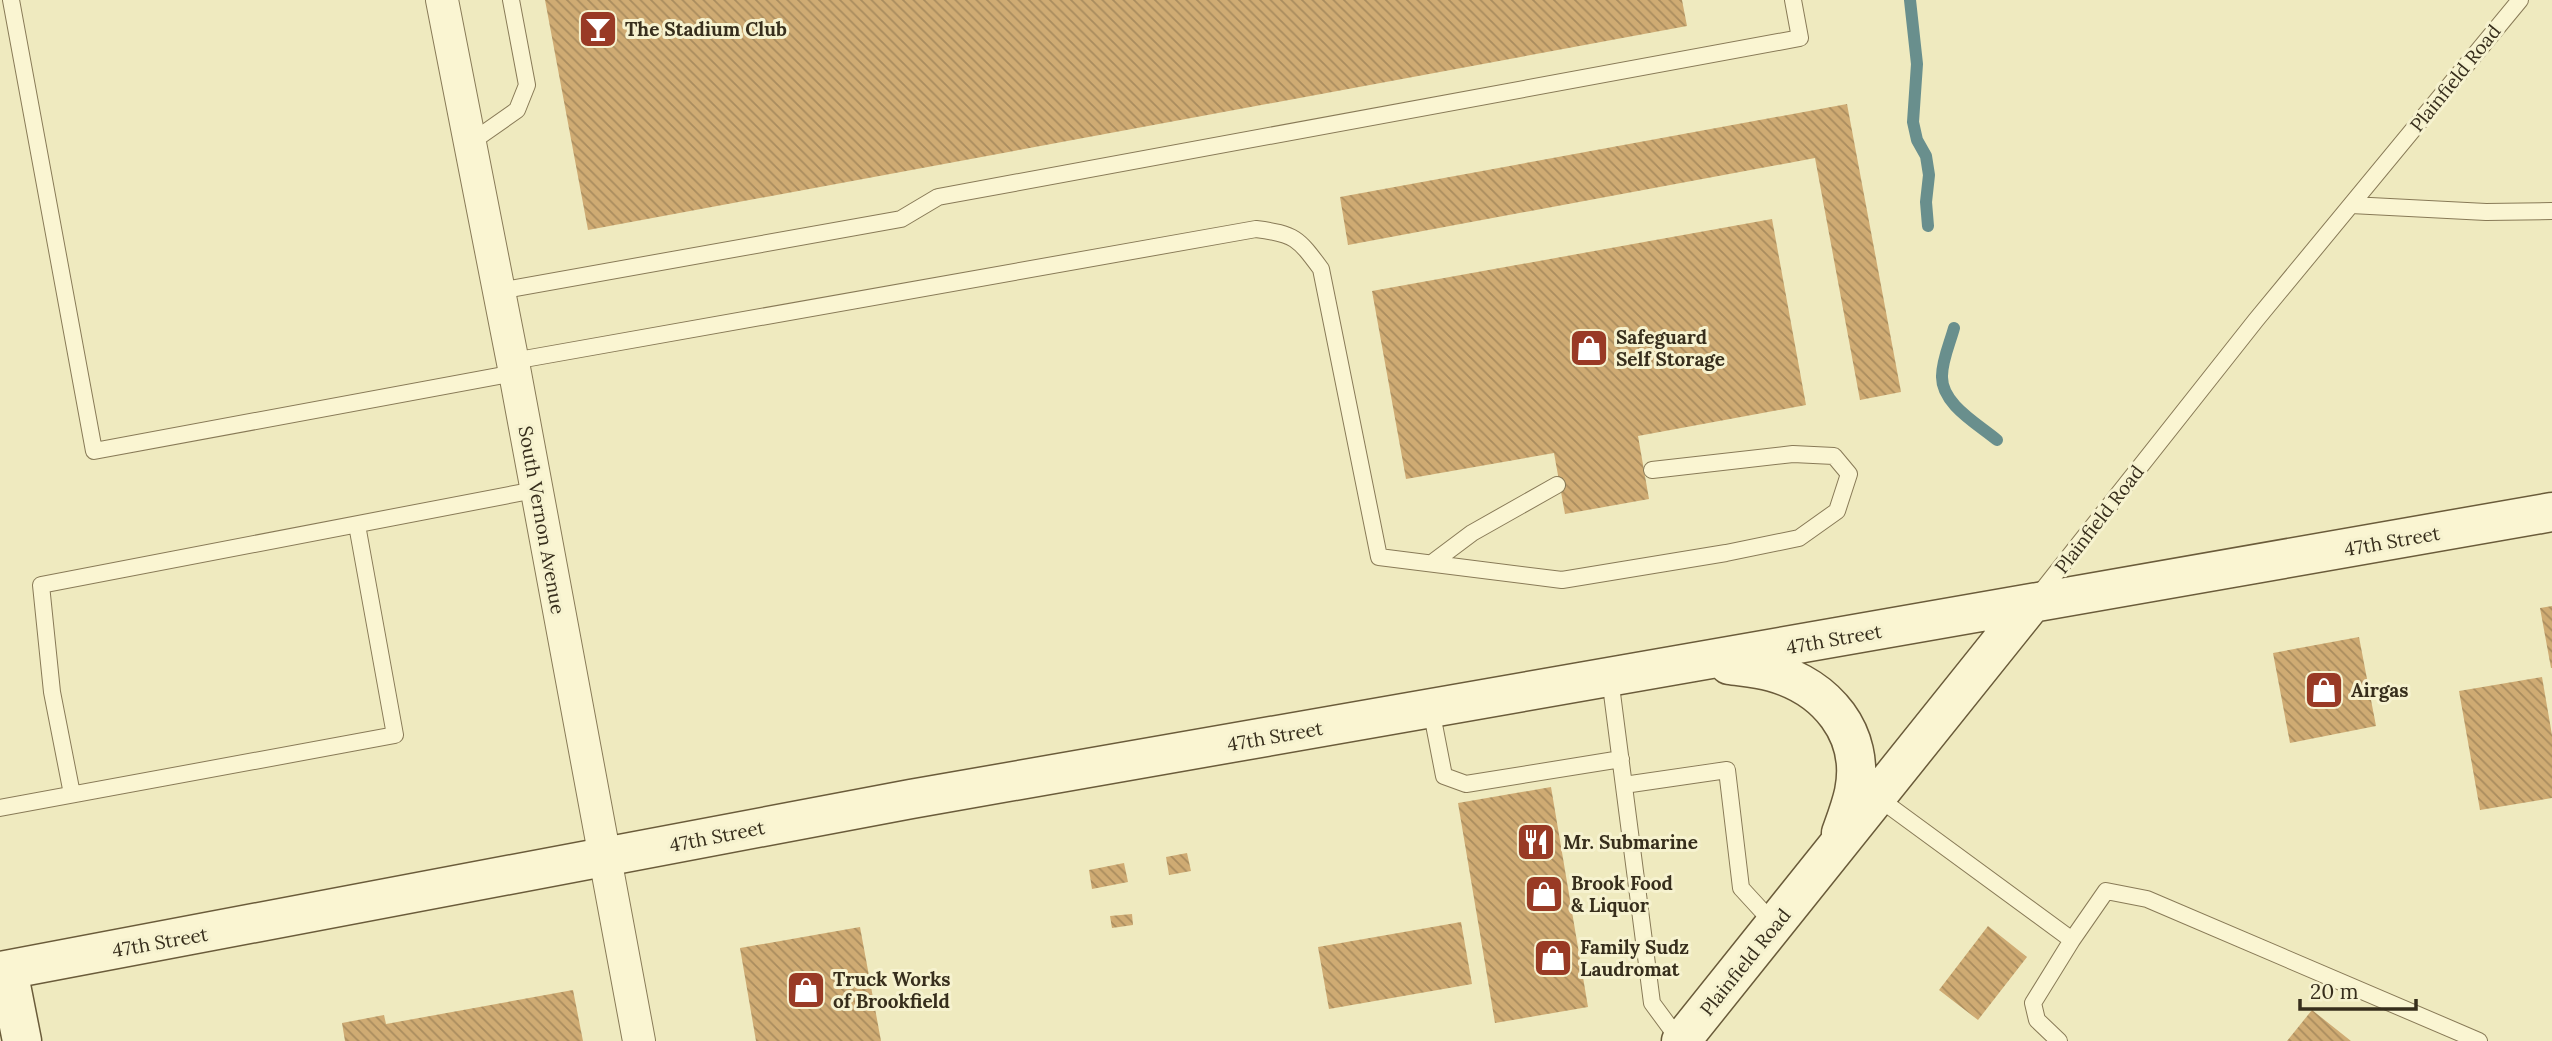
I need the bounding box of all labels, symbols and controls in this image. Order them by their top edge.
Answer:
bar icon: The Stadium Club [577,8,619,50]
place label: The Stadium Club [625,17,787,41]
street label: Plainfield Road [2404,20,2506,136]
place label: Safeguard Self Storage [1616,325,1725,371]
shop icon: Safeguard Self Storage [1568,327,1610,369]
street label: South Vernon Avenue [514,424,570,616]
street label: Plainfield Road [2049,460,2149,578]
street label: 47th Street [2342,521,2442,561]
street label: 47th Street [1784,619,1884,659]
shop icon: Airgas [2303,669,2345,711]
place label: Airgas [2351,678,2408,702]
street label: 47th Street [1225,716,1325,756]
street label: 47th Street [667,815,767,857]
restaurant icon: Mr. Submarine [1515,821,1557,863]
place label: Mr. Submarine [1563,830,1698,854]
place label: Brook Food & Liquor [1571,871,1673,917]
shop icon: Brook Food & Liquor [1523,873,1565,915]
street label: Plainfield Road [1694,904,1796,1020]
street label: 47th Street [110,922,210,962]
place label: Family Sudz Laudromat [1580,935,1689,981]
shop icon: Family Sudz Laudromat [1532,937,1574,979]
place label: Truck Works of Brookfield [833,967,950,1013]
scale bar [2300,968,2416,1012]
shop icon: Truck Works of Brookfield [785,969,827,1011]
text: 20 m [2310,978,2359,1005]

